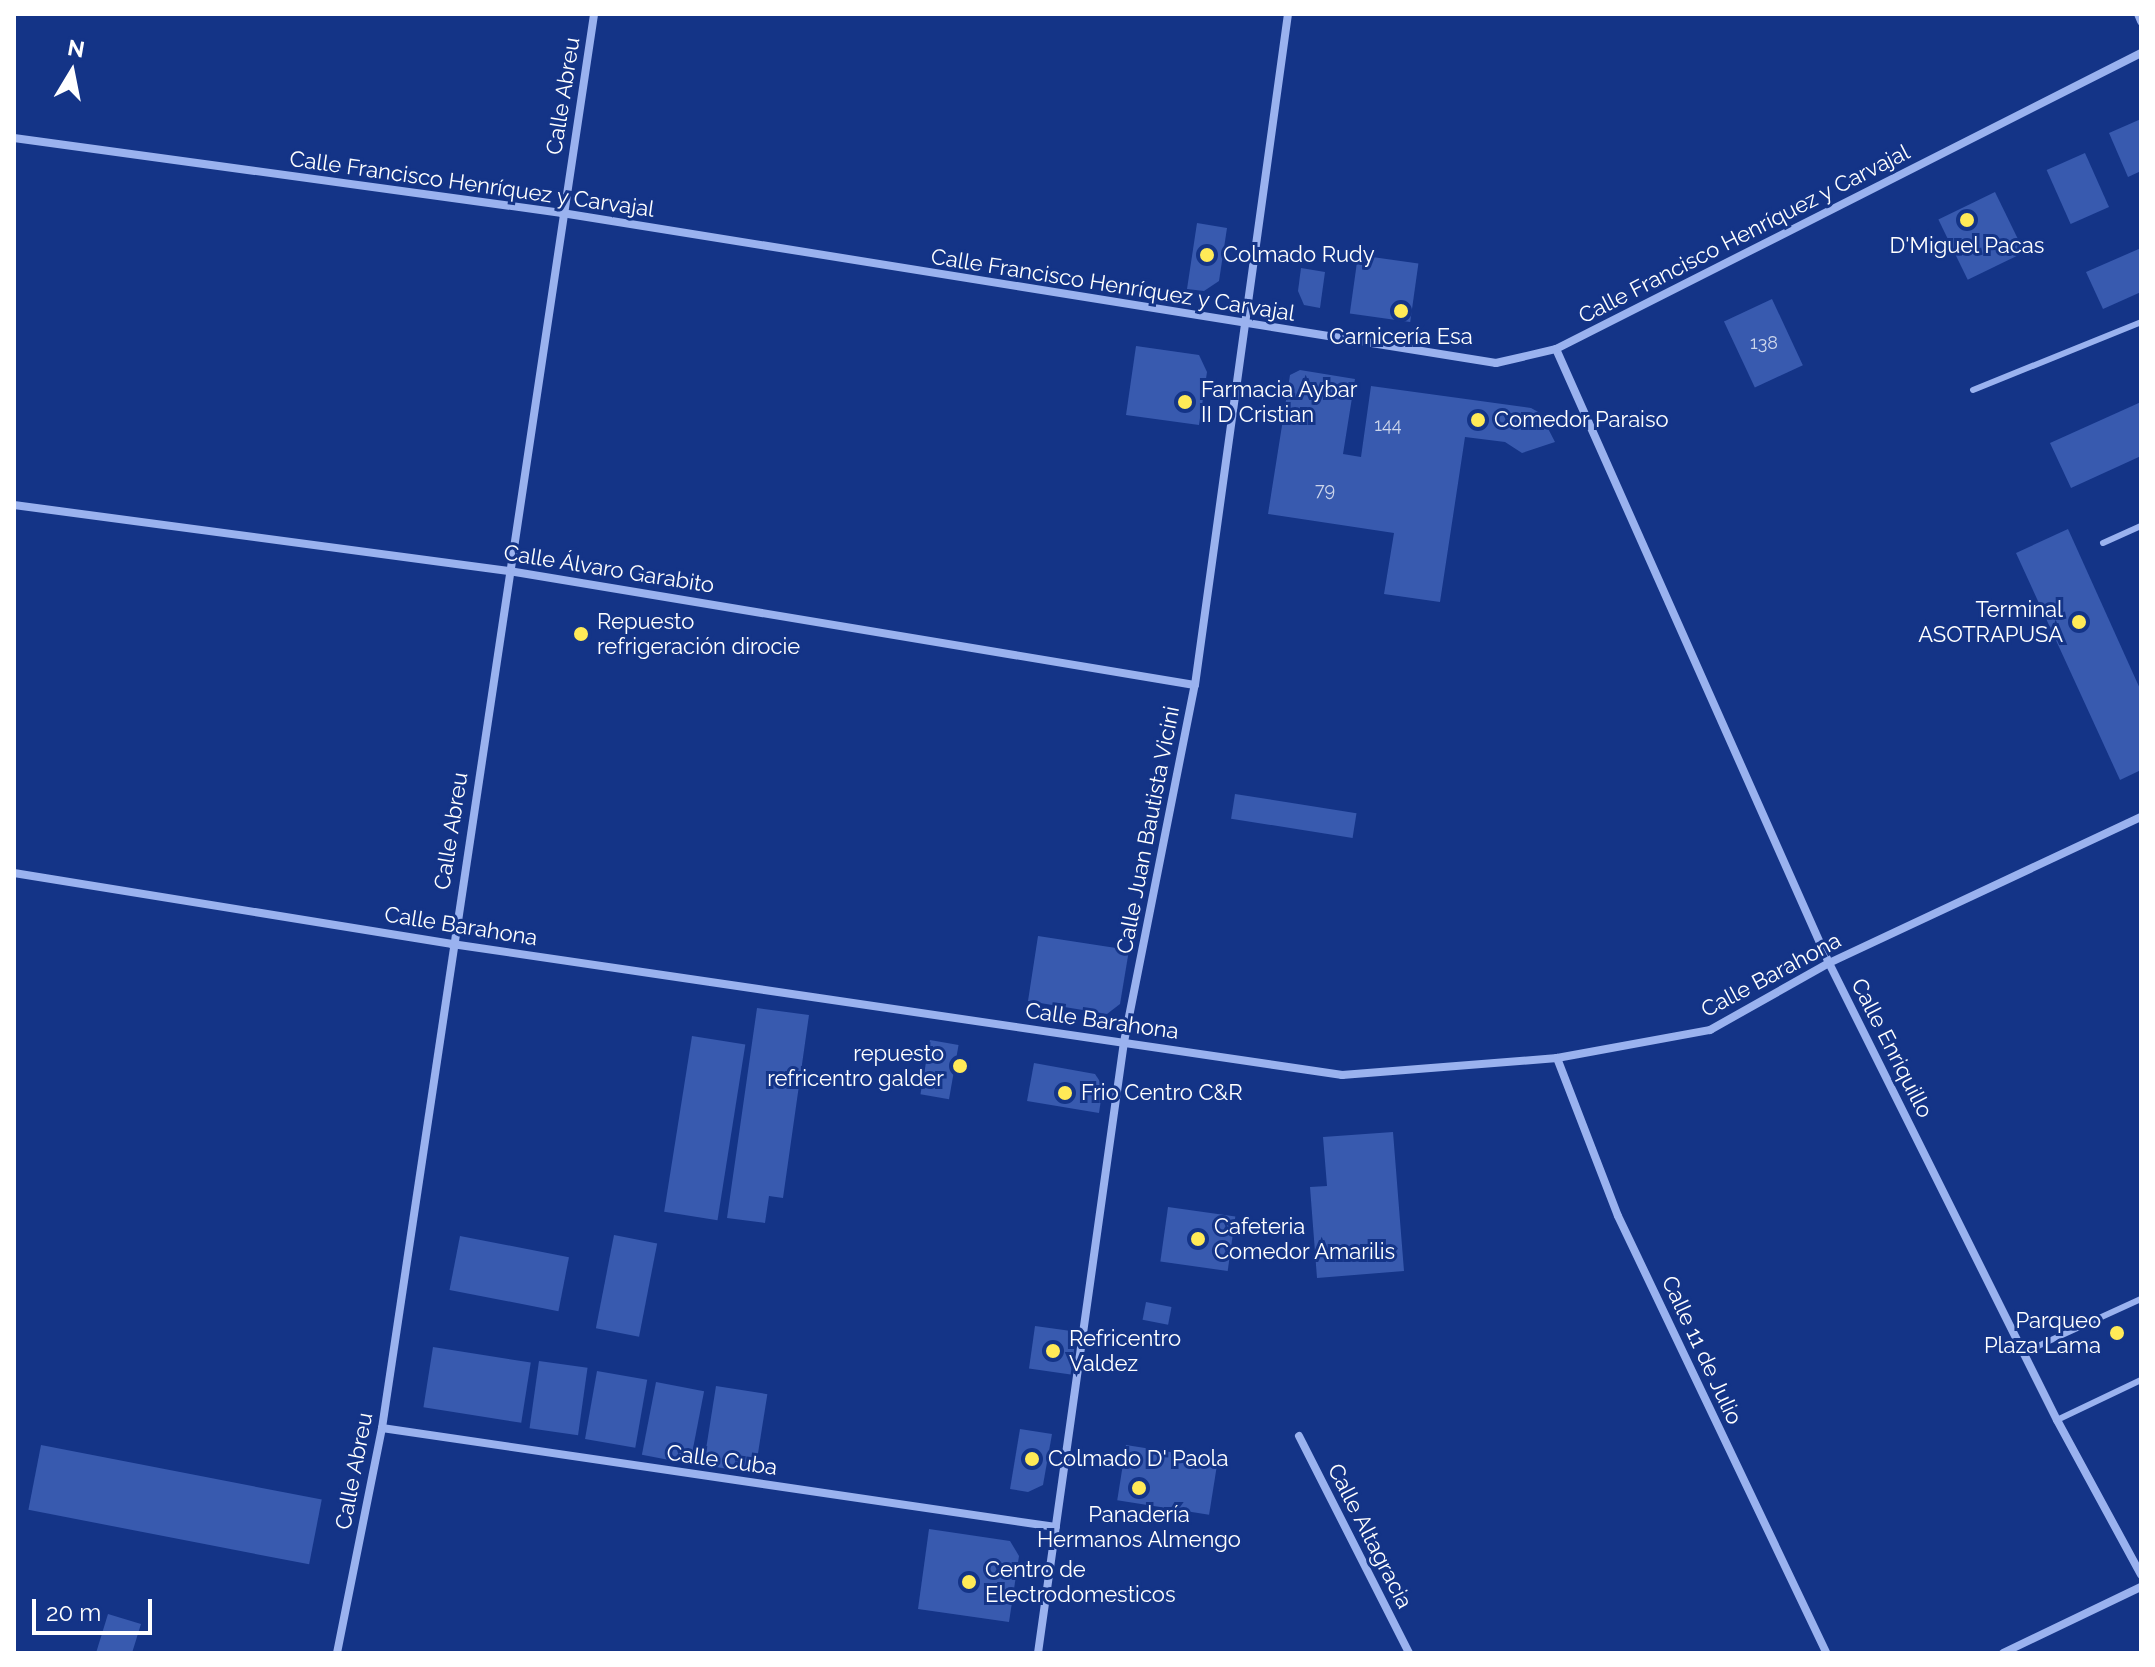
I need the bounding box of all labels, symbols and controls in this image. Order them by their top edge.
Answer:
north arrow [32,32,112,112]
text: N [66,34,87,63]
street label: Calle Abreu [541,35,585,157]
street label: Calle Francisco Henríquez y Carvajal [1574,138,1914,330]
street label: Calle Francisco Henríquez y Carvajal [287,145,657,223]
marker: D'Miguel Pacas [1958,211,1976,229]
place label: D'Miguel Pacas [1889,233,2045,259]
place label: Colmado Rudy [1223,242,1375,268]
street label: Calle Francisco Henríquez y Carvajal [929,243,1297,327]
marker: Colmado Rudy [1198,246,1216,264]
marker: Carnicería Esa [1392,302,1410,320]
place label: Carnicería Esa [1329,324,1473,350]
house number: 138 [1750,332,1778,354]
place label: Farmacia Aybar II D Cristian [1201,376,1358,428]
marker: Farmacia Aybar II D Cristian [1176,393,1194,411]
place label: Comedor Paraiso [1494,407,1669,433]
marker: Comedor Paraiso [1469,411,1487,429]
house number: 144 [1374,414,1402,436]
house number: 79 [1315,479,1335,501]
street label: Calle Álvaro Garabito [501,539,717,599]
place label: Terminal ASOTRAPUSA [1918,596,2063,648]
place label: Repuesto refrigeración dirocie [597,608,800,660]
marker: Terminal ASOTRAPUSA [2070,613,2088,631]
marker: Repuesto refrigeración dirocie [572,625,590,643]
street label: Calle Juan Bautista Vicini [1111,703,1185,957]
street label: Calle Abreu [429,770,473,892]
street label: Calle Barahona [383,901,539,951]
street label: Calle Barahona [1697,927,1845,1023]
street label: Calle Enriquillo [1846,974,1938,1122]
street label: Calle Barahona [1024,997,1180,1045]
place label: repuesto refricentro galder [767,1040,944,1092]
marker: repuesto refricentro galder [951,1057,969,1075]
place label: Frio Centro C&R [1081,1080,1243,1106]
marker: Frio Centro C&R [1056,1084,1074,1102]
place label: Cafeteria Comedor Amarilis [1214,1213,1396,1264]
marker: Cafeteria Comedor Amarilis [1189,1230,1207,1248]
street label: Calle 11 de Julio [1656,1271,1748,1429]
place label: Parqueo Plaza Lama [1984,1307,2101,1358]
marker: Parqueo Plaza Lama [2108,1324,2126,1342]
place label: Refricentro Valdez [1069,1325,1181,1376]
marker: Refricentro Valdez [1044,1342,1062,1360]
street label: Calle Abreu [330,1410,378,1532]
street label: Calle Cuba [665,1439,779,1481]
place label: Colmado D' Paola [1048,1446,1229,1472]
marker: Colmado D' Paola [1023,1450,1041,1468]
street label: Calle Altagracia [1322,1459,1418,1613]
marker: Panadería Hermanos Almengo [1130,1479,1148,1497]
place label: Panadería Hermanos Almengo [1037,1501,1241,1552]
place label: Centro de Electrodomesticos [985,1556,1176,1608]
marker: Centro de Electrodomesticos [960,1573,978,1591]
scale bar [36,1583,156,1633]
text: 20 m [46,1598,101,1627]

